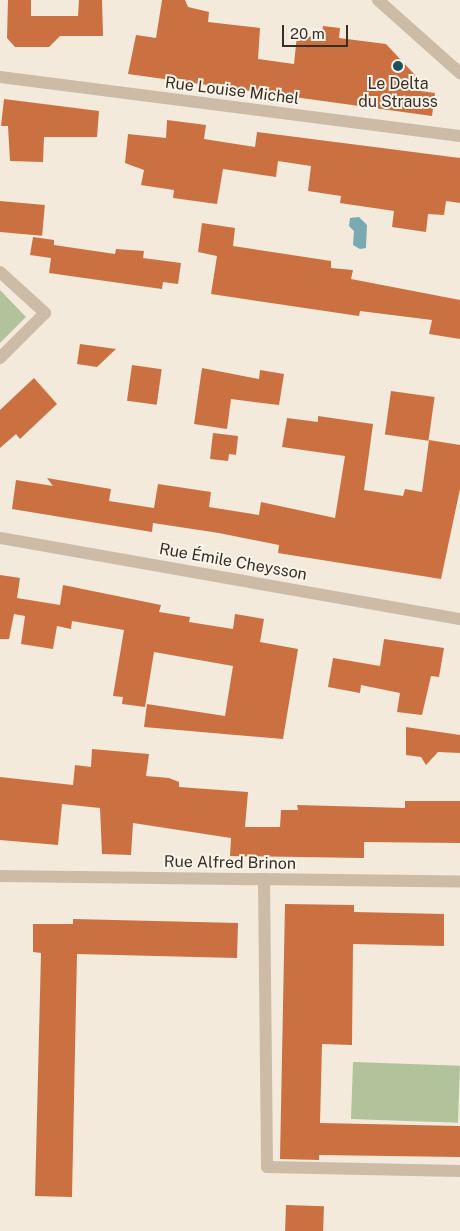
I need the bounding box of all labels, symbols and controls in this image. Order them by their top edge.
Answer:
scale bar [285,15,351,47]
text: 20 m [290,25,325,42]
marker: Le Delta du Strauss [392,60,404,72]
street label: Rue Louise Michel [164,73,300,109]
place label: Le Delta du Strauss [358,74,438,112]
street label: Rue Émile Cheysson [157,540,309,584]
street label: Rue Alfred Brinon [164,852,296,874]

